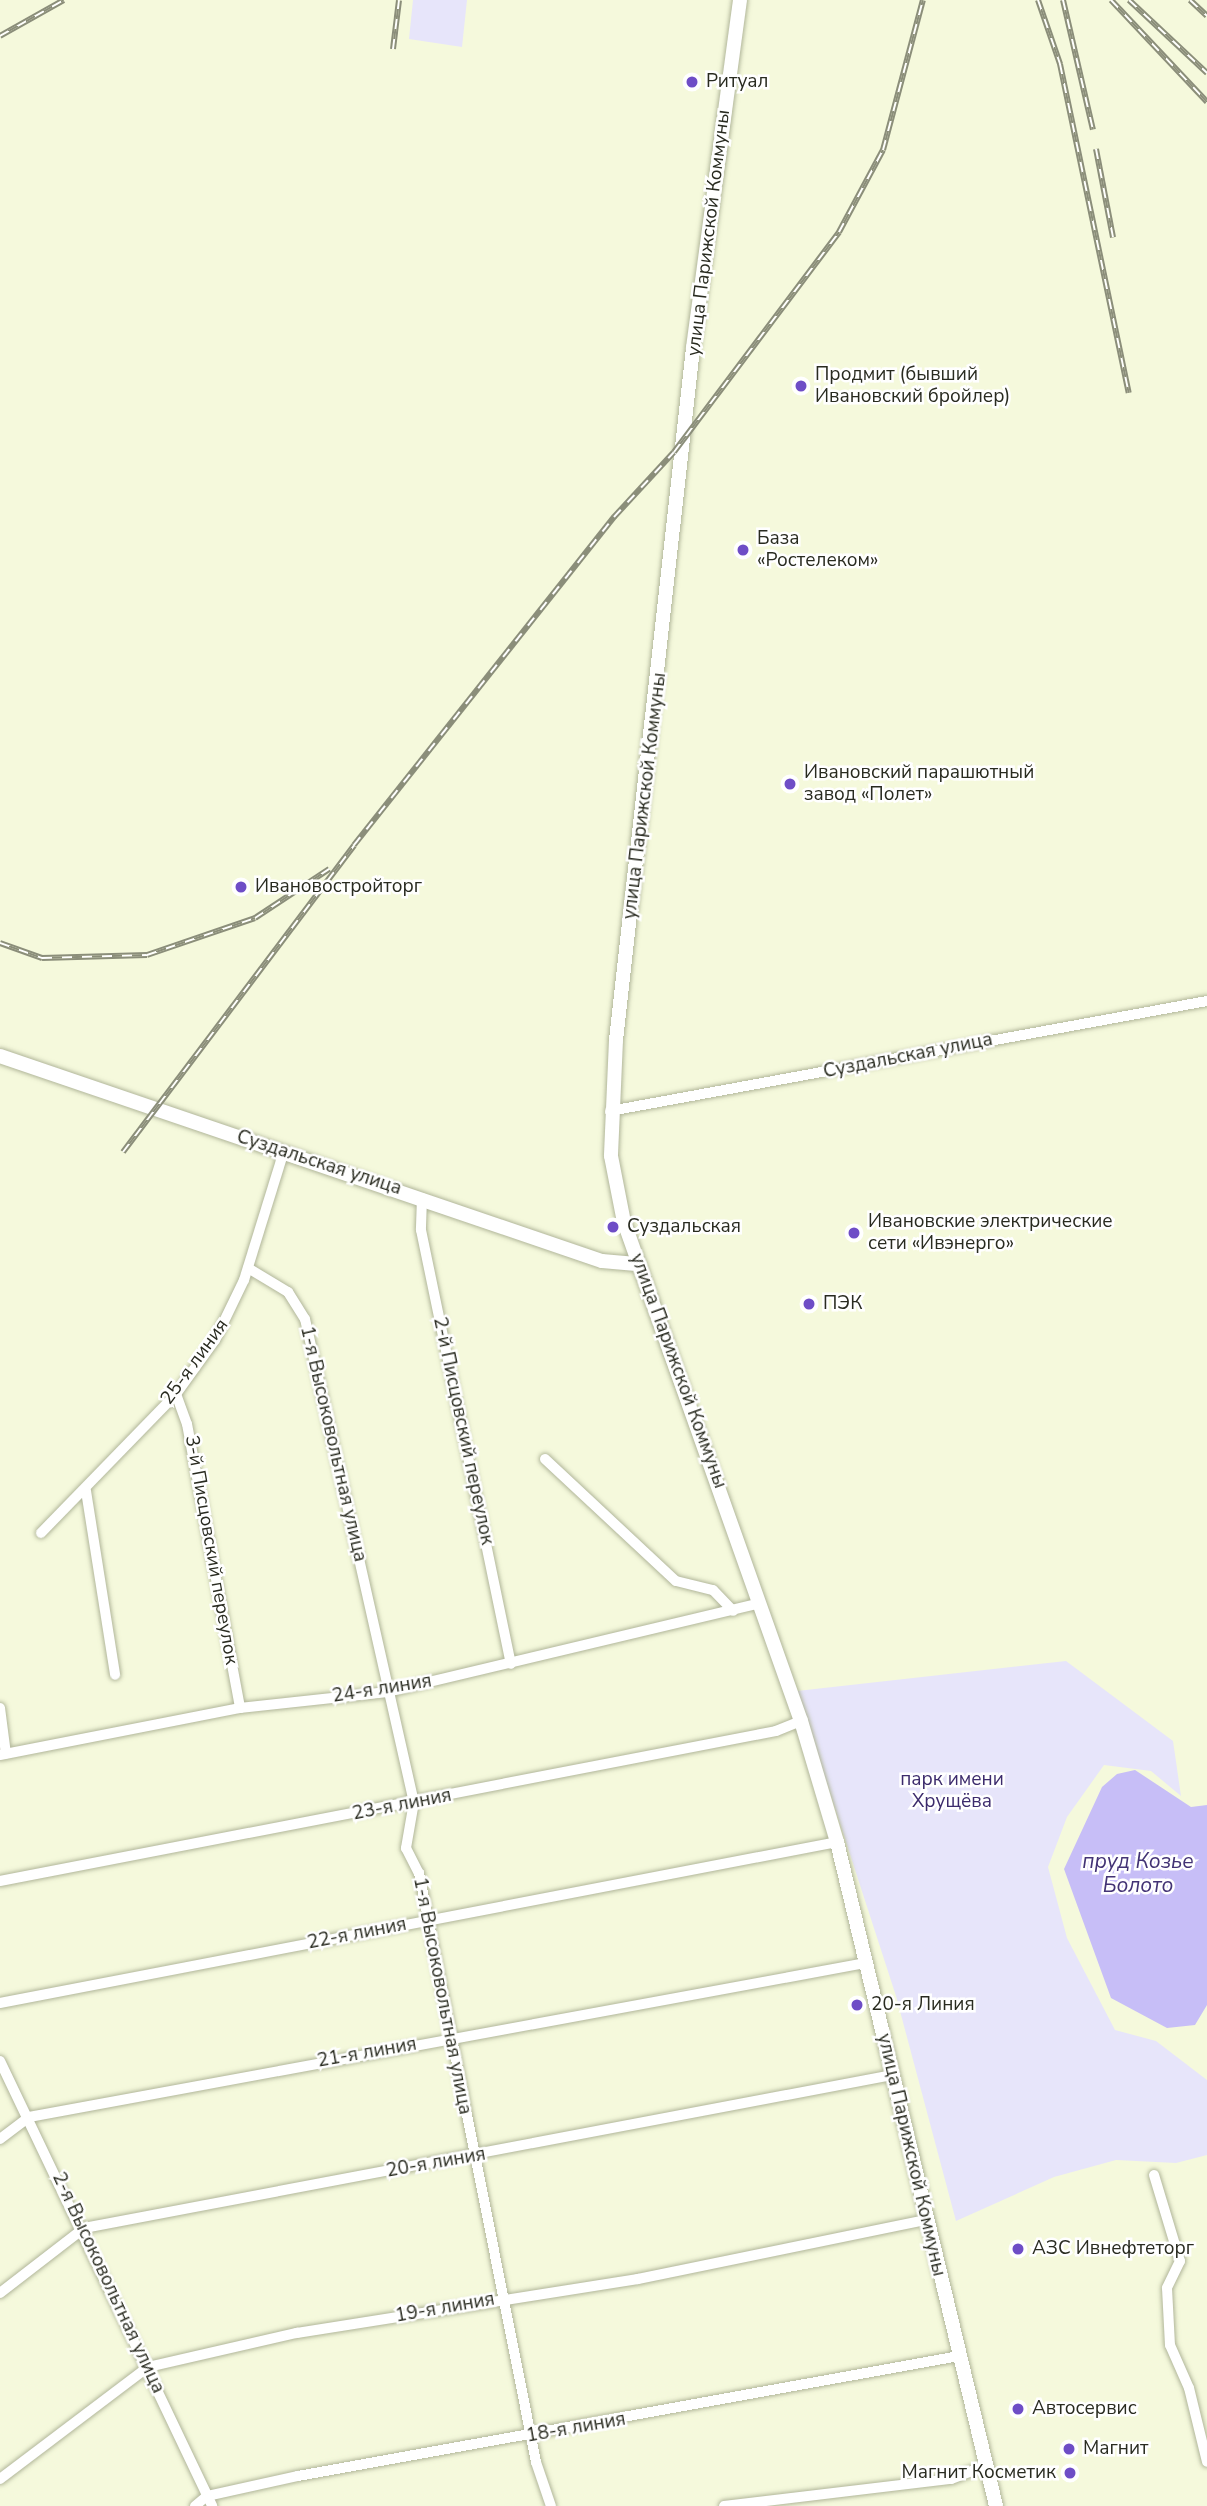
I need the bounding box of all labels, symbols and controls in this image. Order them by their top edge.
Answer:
place label: Ритуал [706,71,768,93]
marker: Ритуал [684,74,700,90]
street label: улица Парижской Коммуны [683,108,735,358]
place label: Продмит (бывший Ивановский бройлер) [815,364,1010,408]
marker: Продмит (бывший Ивановский бройлер) [793,378,809,394]
place label: База «Ростелеком» [757,528,878,572]
marker: База «Ростелеком» [735,542,751,558]
street label: улица Парижской Коммуны [619,671,671,921]
place label: Ивановский парашютный завод «Полет» [804,762,1034,806]
marker: Ивановский парашютный завод «Полет» [782,776,798,792]
place label: Ивановостройторг [255,876,422,898]
marker: Ивановостройторг [233,879,249,895]
street label: Суздальская улица [821,1028,995,1084]
street label: Суздальская улица [234,1126,404,1200]
place label: Ивановские электрические сети «Ивэнерго» [868,1211,1113,1255]
place label: Суздальская [627,1216,741,1238]
marker: Суздальская [605,1219,621,1235]
marker: Ивановские электрические сети «Ивэнерго» [846,1225,862,1241]
street label: улица Парижской Коммуны [625,1250,731,1492]
place label: ПЭК [823,1293,862,1315]
marker: ПЭК [801,1296,817,1312]
street label: 25-я линия [156,1315,234,1409]
street label: 2-й Писцовский переулок [428,1315,498,1547]
street label: 1-я Высоковольтная улица [295,1324,371,1564]
street label: 3-й Писцовский переулок [180,1434,242,1666]
street label: 24-я линия [331,1670,433,1708]
park label: парк имени Хрущёва [900,1769,1004,1813]
street label: 23-я линия [351,1784,453,1826]
water label: пруд Козье Болото [1082,1848,1194,1898]
street label: 1-я Высоковольтная улица [408,1875,476,2117]
street label: 22-я линия [306,1913,408,1955]
place label: 20-я Линия [871,1994,975,2016]
marker: 20-я Линия [849,1997,865,2013]
street label: улица Парижской Коммуны [872,2031,950,2279]
street label: 21-я линия [316,2033,418,2073]
street label: 20-я линия [385,2143,487,2183]
street label: 2-я Высоковольтная улица [47,2169,169,2397]
place label: АЗС Ивнефтеторг [1032,2238,1194,2260]
marker: АЗС Ивнефтеторг [1010,2241,1026,2257]
street label: 19-я линия [394,2288,496,2328]
place label: Автосервис [1032,2398,1137,2420]
marker: Автосервис [1010,2401,1026,2417]
street label: 18-я линия [525,2408,627,2448]
place label: Магнит [1083,2438,1148,2460]
marker: Магнит [1061,2441,1077,2457]
place label: Магнит Косметик [902,2462,1056,2484]
marker: Магнит Косметик [1062,2465,1078,2481]

